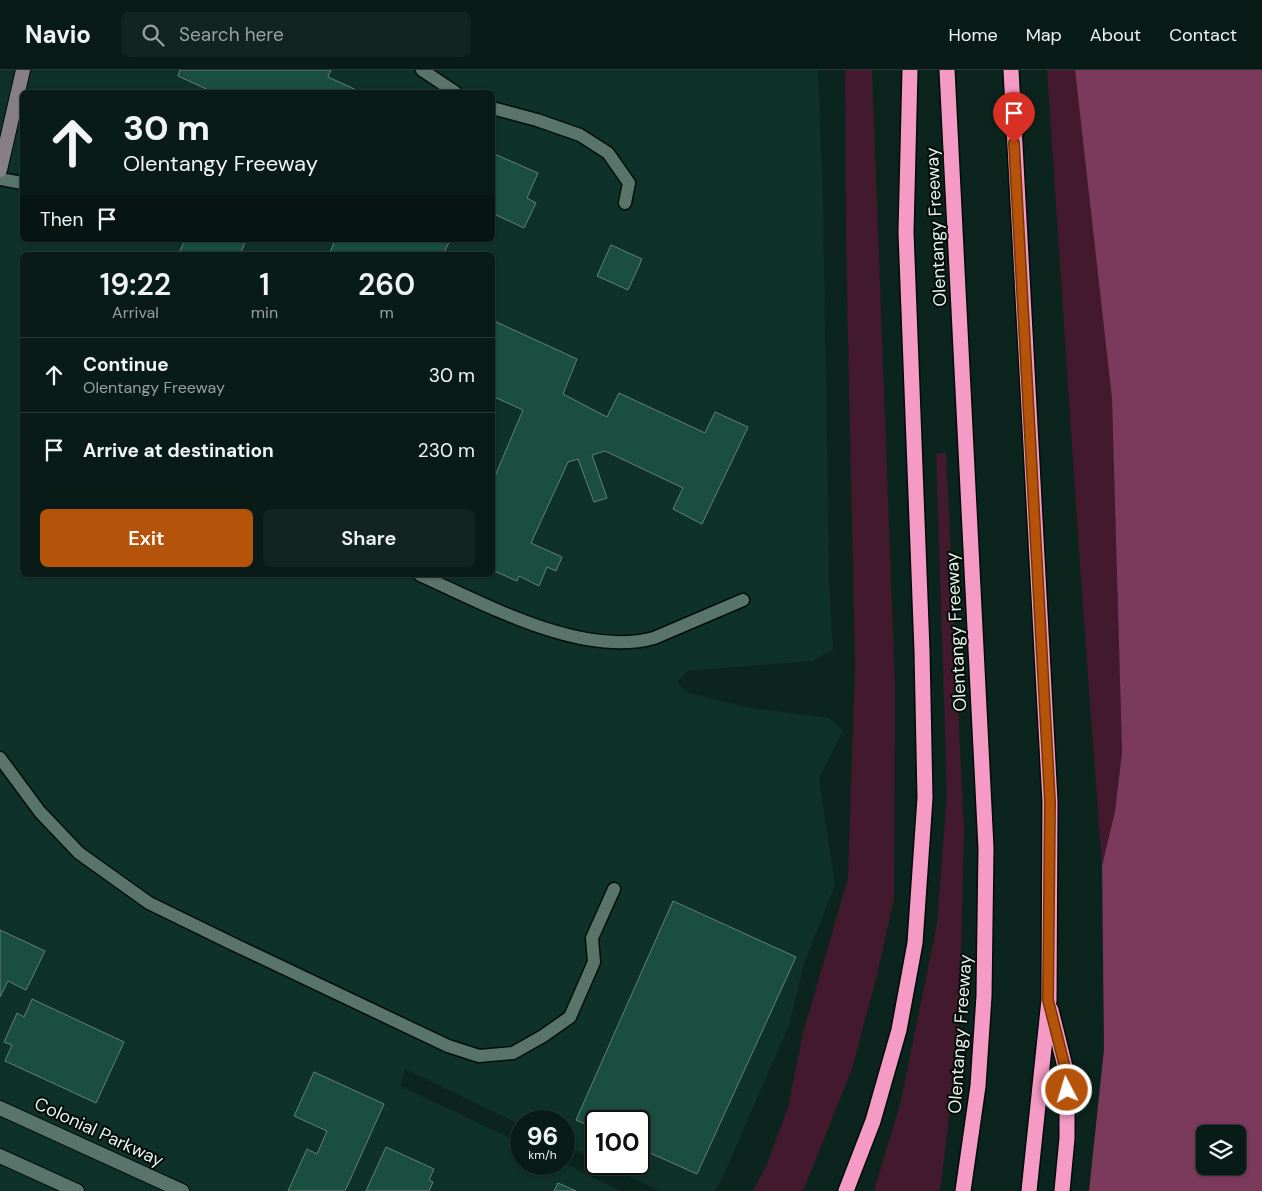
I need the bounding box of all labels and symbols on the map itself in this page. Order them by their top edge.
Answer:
pin [993,92,1035,143]
street label: Olentangy Freeway [920,147,952,307]
street label: Olentangy Freeway [940,552,972,712]
street label: Olentangy Freeway [942,954,978,1114]
position arrow [1040,1063,1092,1115]
street label: Colonial Parkway [30,1092,168,1172]
speed limit sign: 100 [585,1110,650,1175]

